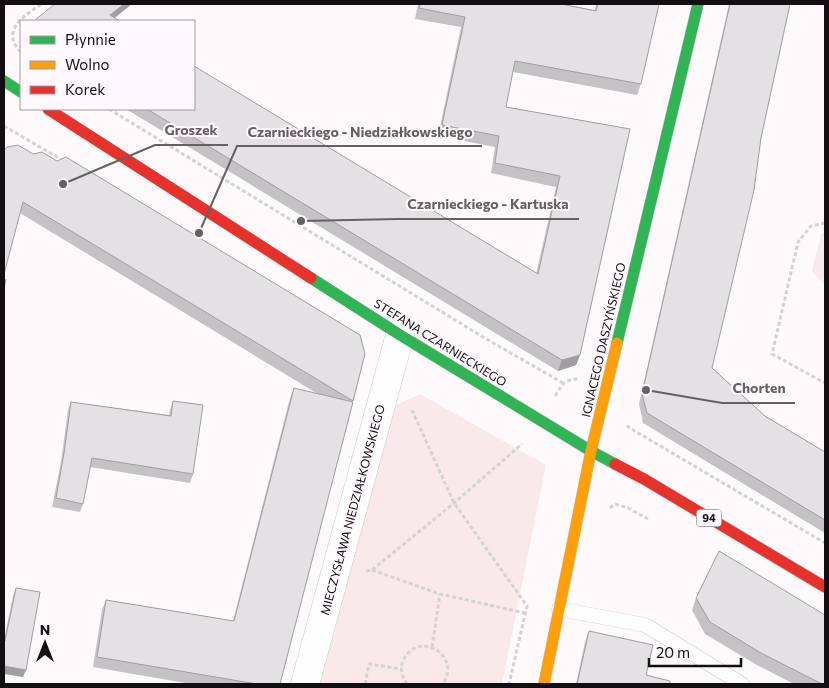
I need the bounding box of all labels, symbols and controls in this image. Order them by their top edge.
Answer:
legend [20,20,195,110]
text: Płynnie [65,30,116,48]
text: Wolno [65,55,110,73]
text: Korek [65,80,105,98]
callout: Groszek [155,116,228,145]
callout: Czarnieckiego - Niedziałkowskiego [237,117,482,146]
text: Groszek [164,121,218,138]
text: Czarnieckiego - Niedziałkowskiego [247,123,473,140]
callout: Czarnieckiego - Kartuska [398,190,579,219]
text: Czarnieckiego - Kartuska [407,195,569,212]
street label: IGNACEGO DASZYŃSKIEGO [578,261,628,418]
street label: STEFANA CZARNIECKIEGO [372,296,509,389]
callout: Chorten [722,374,795,403]
text: Chorten [732,379,786,396]
street label: MIECZYSŁAWA NIEDZIAŁKOWSKIEGO [317,403,387,617]
road number: 94 [696,509,722,526]
north arrow [20,618,70,668]
text: N [40,621,50,638]
scale bar [649,636,742,668]
text: 20 m [656,643,690,661]

